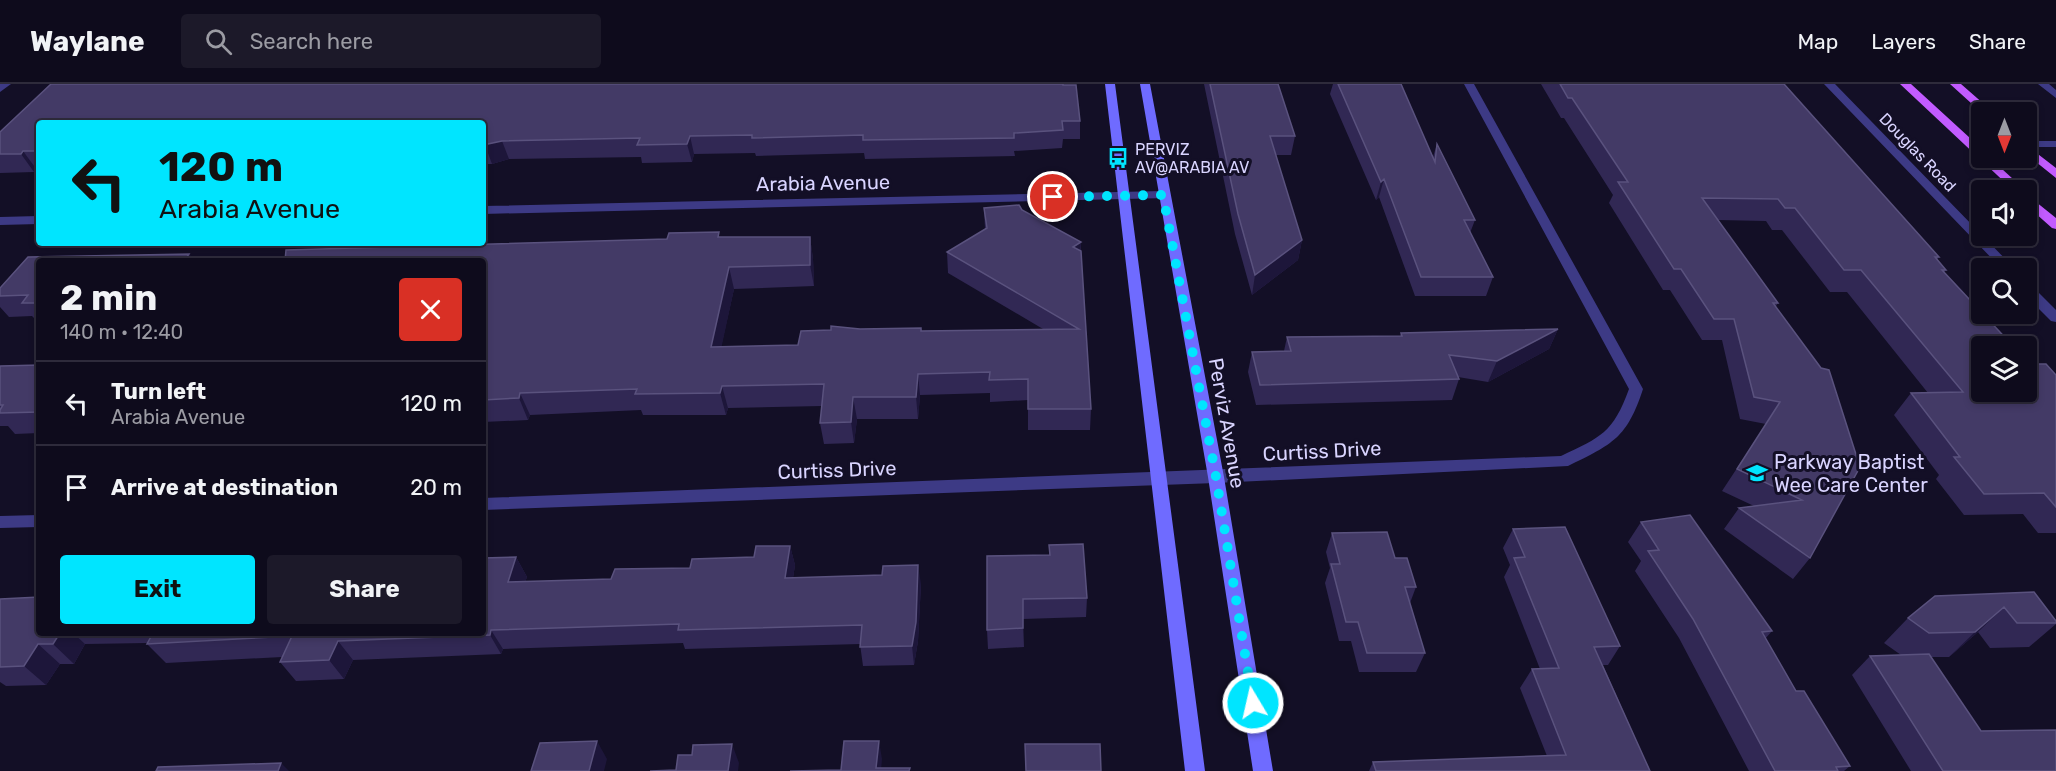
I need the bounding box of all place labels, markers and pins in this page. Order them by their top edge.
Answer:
place label: PERVIZ AV@ARABIA AV [1135,140,1249,177]
bus stop icon: PERVIZ AV@ARABIA AV [1106,146,1130,170]
pin [1027,171,1078,222]
place label: Parkway Baptist Wee Care Center [1774,450,1928,497]
school or university icon: Parkway Baptist Wee Care Center [1745,461,1769,485]

